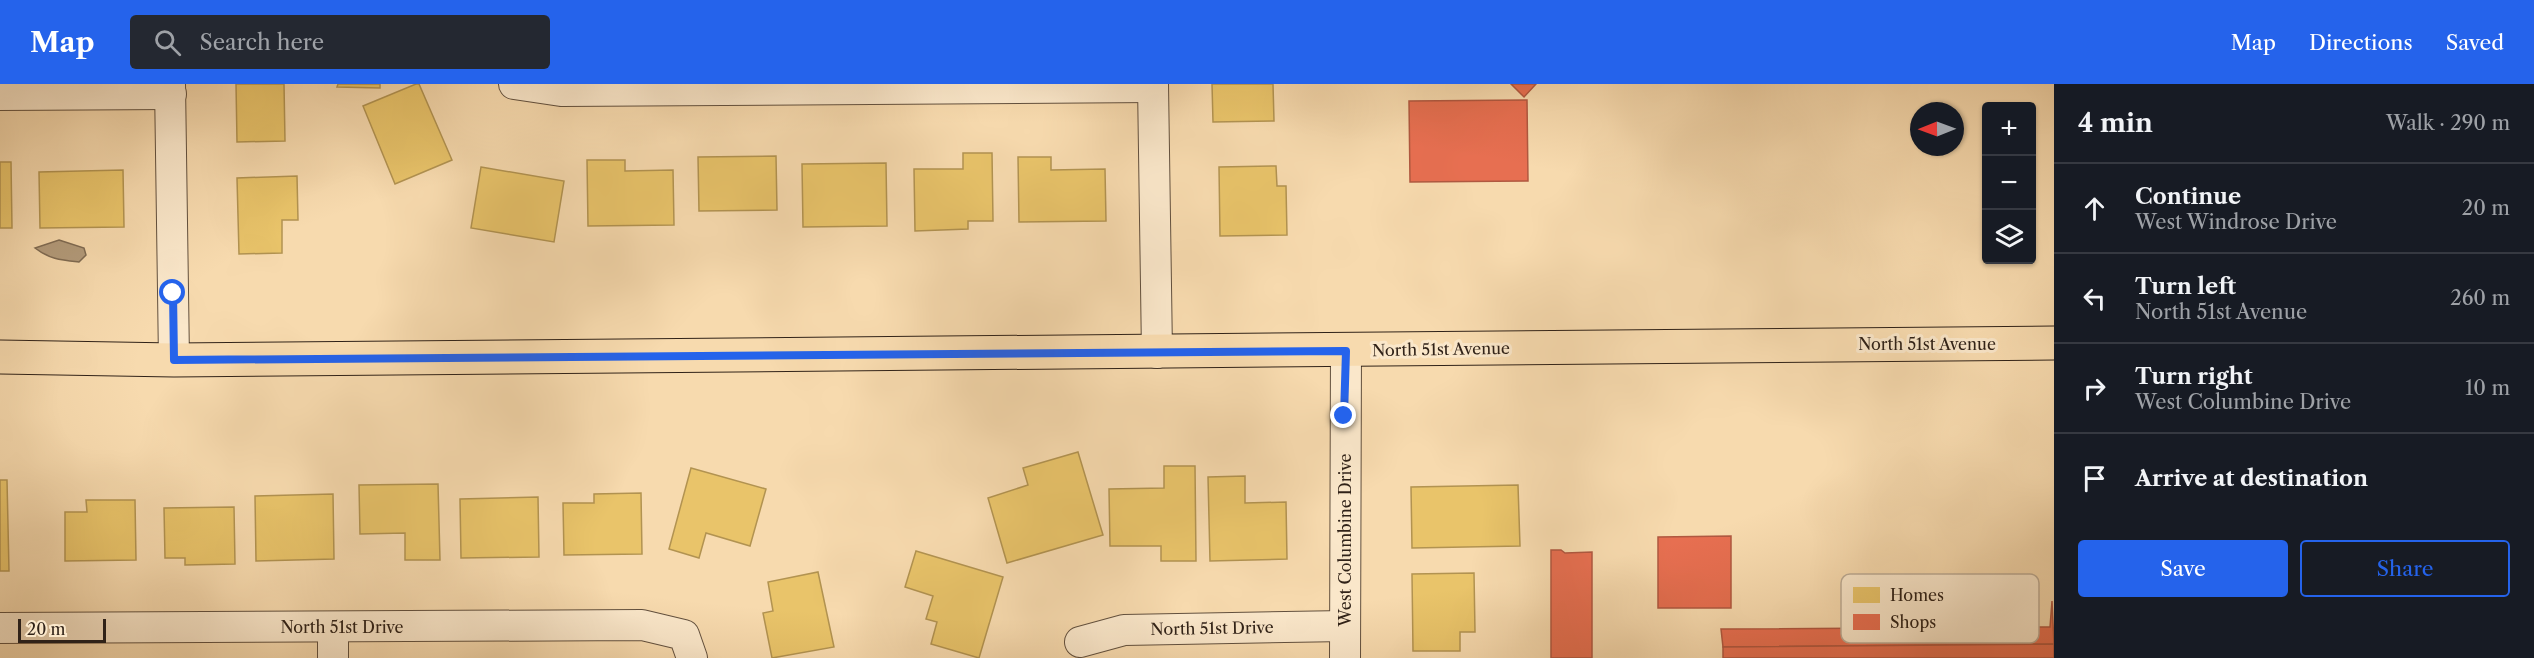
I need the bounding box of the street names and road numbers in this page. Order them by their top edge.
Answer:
street label: North 51st Avenue [1858,334,1996,354]
street label: North 51st Avenue [1372,338,1510,360]
street label: West Columbine Drive [1335,454,1355,627]
street label: North 51st Drive [280,617,404,637]
street label: North 51st Drive [1150,617,1274,639]

